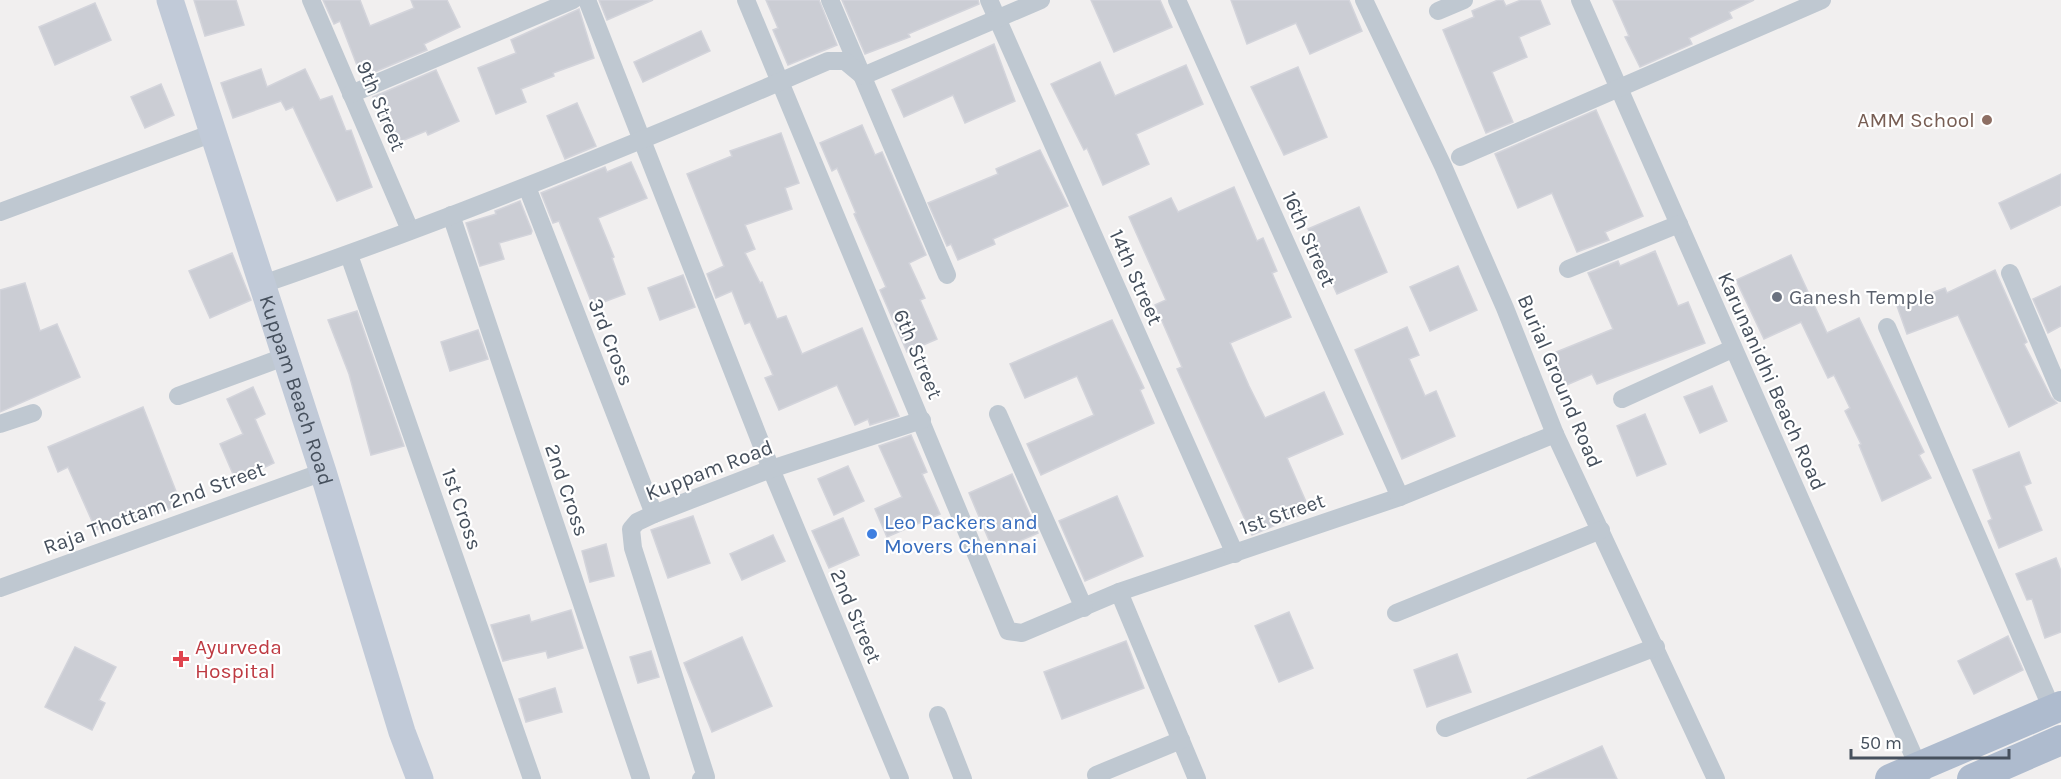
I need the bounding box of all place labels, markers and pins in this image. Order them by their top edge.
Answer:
place label: AMM School [1857,108,1975,132]
marker: AMM School [1980,113,1994,127]
place label: Ganesh Temple [1789,285,1935,309]
marker: Ganesh Temple [1770,290,1784,304]
place label: Leo Packers and Movers Chennai [884,510,1038,558]
marker: Leo Packers and Movers Chennai [865,527,879,541]
place label: Ayurveda Hospital [195,635,282,683]
marker: Ayurveda Hospital [172,650,190,668]

